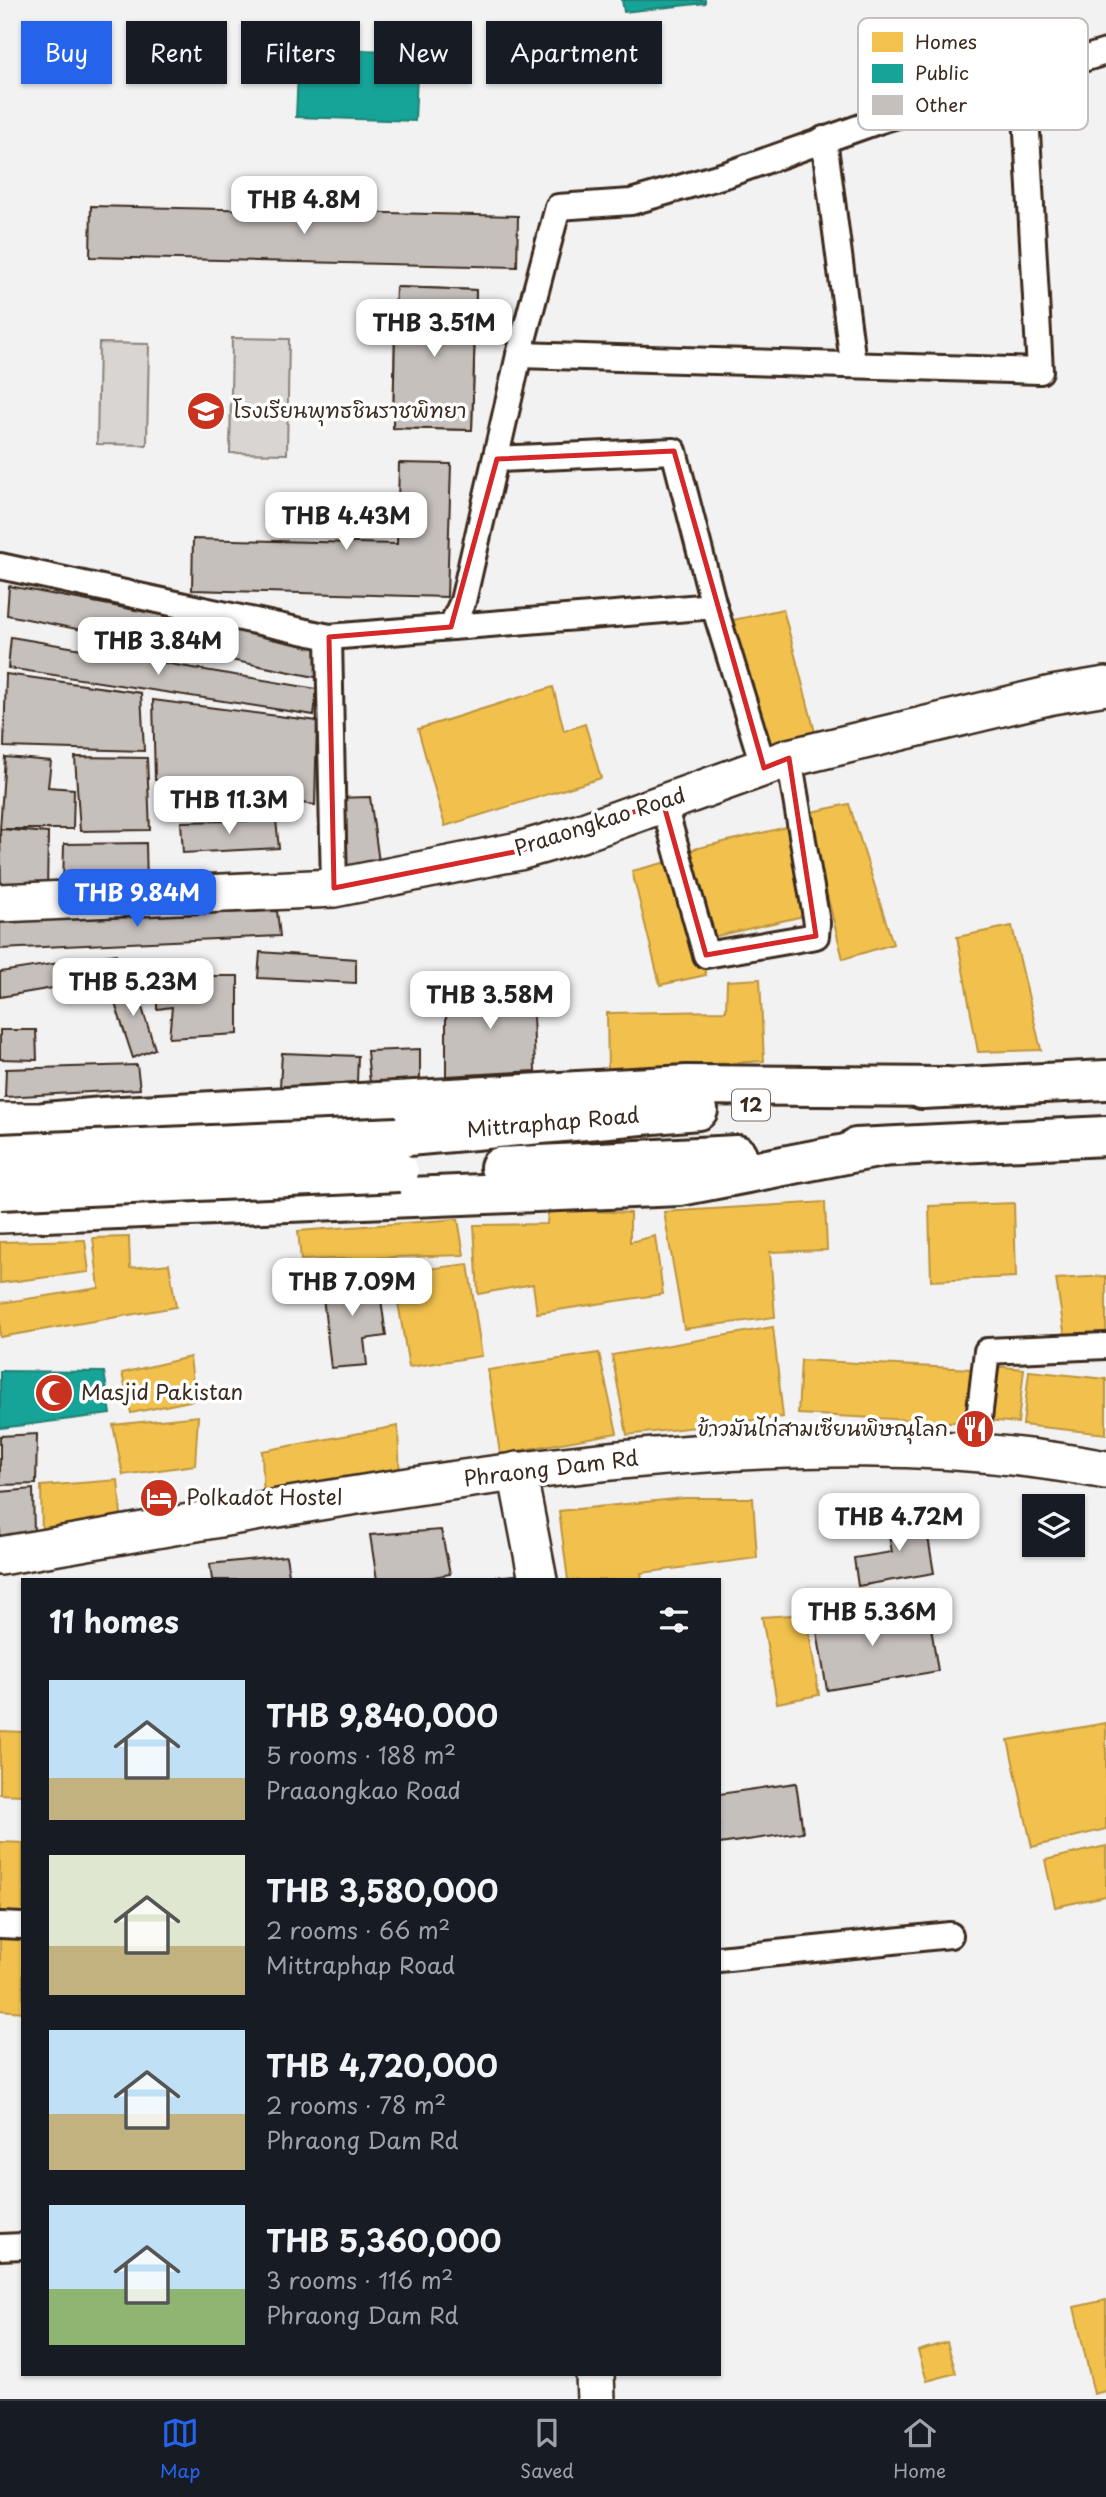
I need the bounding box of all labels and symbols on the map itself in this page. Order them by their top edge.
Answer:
legend [858,18,1088,130]
text: Homes [915,27,977,55]
text: Public [915,58,969,86]
text: Other [915,90,967,118]
pin: THB 4.8M [232,176,376,236]
pin: THB 3.51M [354,300,514,359]
school or university icon: โรงเรียนพุทธชินราชพิทยา [185,390,227,432]
place label: โรงเรียนพุทธชินราชพิทยา [233,393,467,427]
pin: THB 4.43M [266,492,426,552]
pin: THB 3.84M [78,618,238,677]
pin: THB 11.3M [149,776,309,836]
street label: Praaongkao Road [510,777,689,863]
pin: THB 9.84M [57,870,217,929]
pin: THB 5.23M [53,958,213,1018]
pin: THB 3.58M [410,972,570,1031]
road number: 12 [732,1090,770,1120]
street label: Mittraphap Road [465,1098,640,1144]
pin: THB 7.09M [272,1258,432,1318]
mosque icon: Masjid Pakistan [33,1372,75,1414]
place label: Masjid Pakistan [81,1375,243,1407]
restaurant icon: ข้าวมันไก่สามเซียนพิษณุโลก [954,1408,996,1450]
place label: ข้าวมันไก่สามเซียนพิษณุโลก [697,1411,948,1445]
street label: Phraong Dam Rd [462,1440,640,1494]
hotel icon: Polkadot Hostel [138,1477,180,1519]
place label: Polkadot Hostel [186,1480,342,1512]
pin: THB 4.72M [819,1494,979,1553]
pin: THB 5.36M [792,1588,952,1648]

